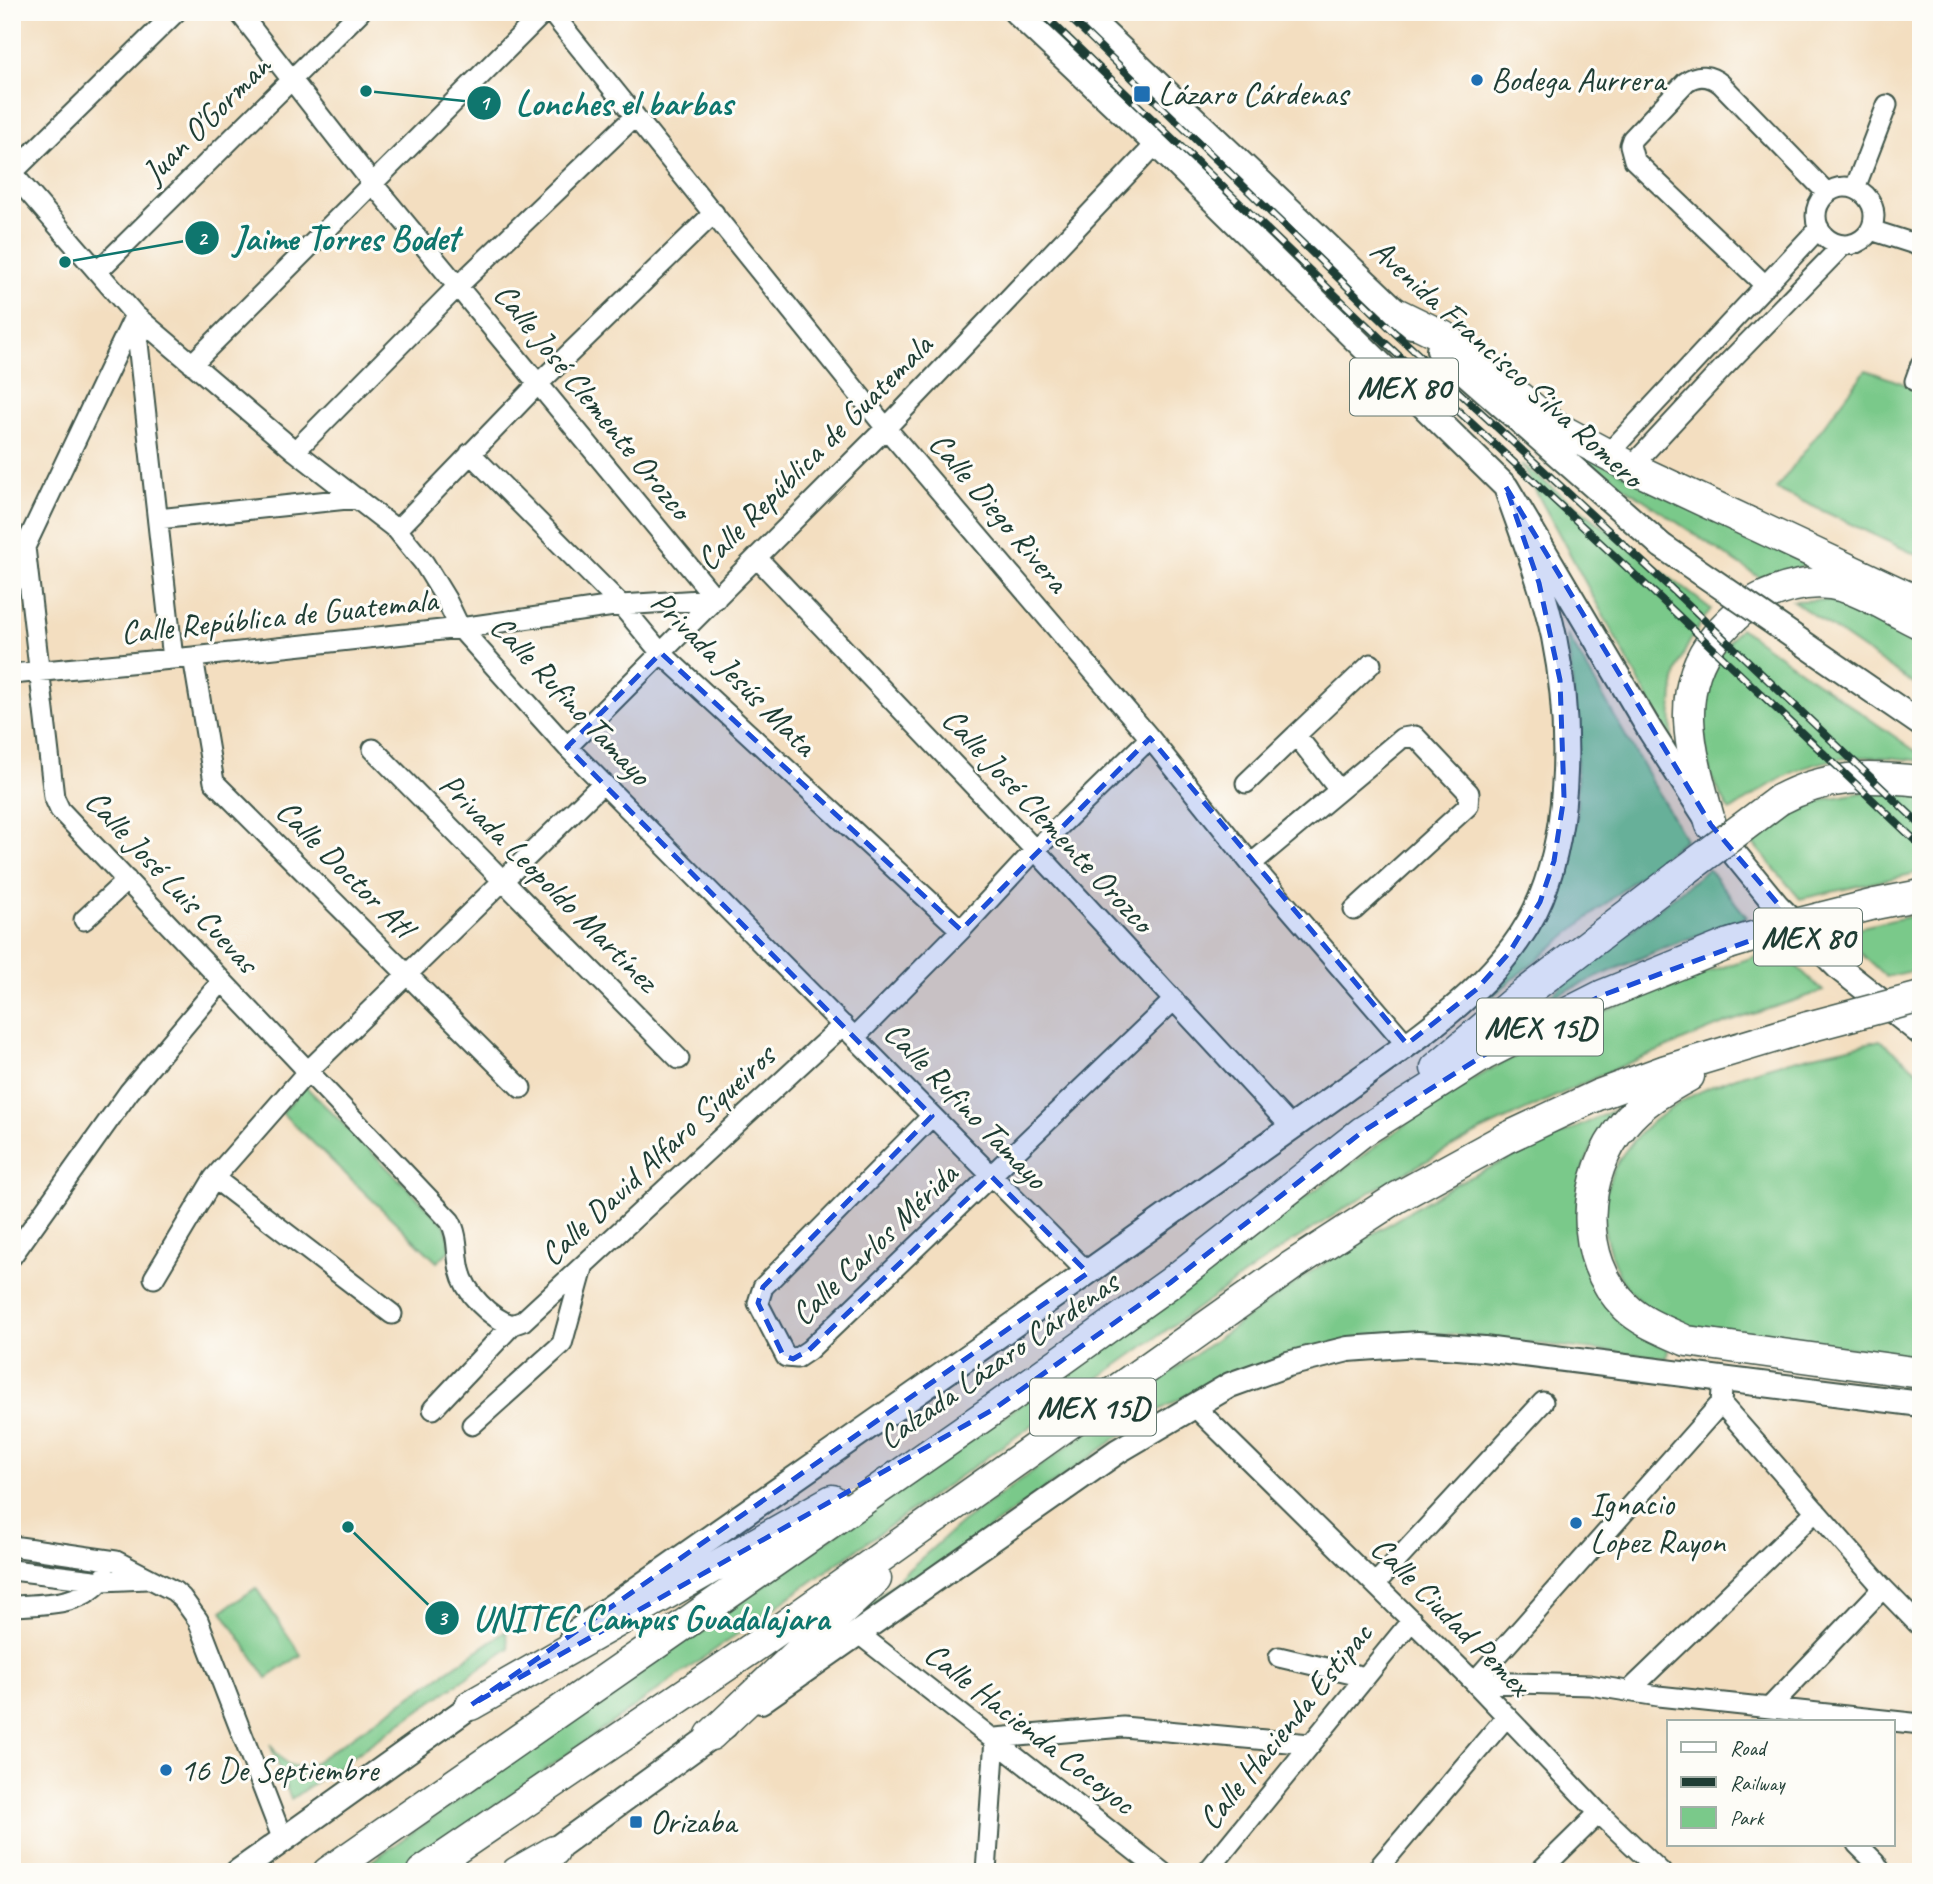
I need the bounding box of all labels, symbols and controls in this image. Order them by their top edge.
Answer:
street label: Juan O'Gorman [131,44,281,194]
place label: Bodega Aurrera [1491,59,1668,101]
marker: Bodega Aurrera [1469,72,1485,88]
place label: Lázaro Cárdenas [1158,73,1350,115]
callout: Lonches el barbas [466,75,746,131]
text: Lonches el barbas [515,81,736,126]
marker: Lázaro Cárdenas [1132,84,1152,104]
text: 1 [479,90,491,116]
callout: Jaime Torres Bodet [185,210,473,266]
text: Jaime Torres Bodet [231,216,464,261]
text: 2 [197,225,209,251]
street label: Avenida Francisco Silva Romero [1362,229,1655,499]
street label: Calle José Clemente Orozco [485,274,704,531]
street label: Calle República de Guatemala [687,324,942,579]
road number: MEX 80 [1350,358,1458,416]
street label: Calle Diego Rivera [920,423,1079,602]
street label: Calle República de Guatemala [119,578,441,653]
street label: Privada Jesús Mata [642,581,827,766]
street label: Calle Rufino Tamayo [481,606,662,796]
street label: Calle José Clemente Orozco [933,699,1165,944]
street label: Privada Leopoldo Martínez [431,764,669,1002]
street label: Calle José Luis Cuevas [76,780,270,984]
street label: Calle Doctor Atl [267,790,427,950]
road number: MEX 80 [1754,908,1862,966]
road number: MEX 15D [1477,998,1603,1056]
street label: Calle Rufino Tamayo [875,1012,1058,1200]
street label: Calle David Alfaro Siqueiros [531,1033,785,1275]
street label: Calle Carlos Mérida [782,1152,968,1334]
street label: Calzada Lázaro Cárdenas [870,1260,1128,1458]
road number: MEX 15D [1030,1378,1156,1436]
place label: Ignacio Lopez Rayon [1590,1483,1726,1563]
marker: Ignacio Lopez Rayon [1568,1515,1584,1531]
street label: Calle Ciudad Pemex [1362,1527,1542,1707]
callout: UNITEC Campus Guadalajara [424,1590,843,1646]
text: UNITEC Campus Guadalajara [473,1596,832,1641]
text: 3 [437,1605,449,1631]
street label: Calle Hacienda Estipac [1189,1613,1382,1838]
street label: Calle Hacienda Cocoyoc [916,1633,1145,1824]
legend [1667,1720,1895,1846]
text: Road [1730,1735,1769,1761]
place label: 16 De Septiembre [180,1749,381,1791]
marker: 16 De Septiembre [158,1762,174,1778]
text: Railway [1730,1770,1786,1796]
place label: Orizaba [650,1801,739,1843]
text: Park [1730,1805,1765,1831]
marker: Orizaba [628,1814,644,1830]

